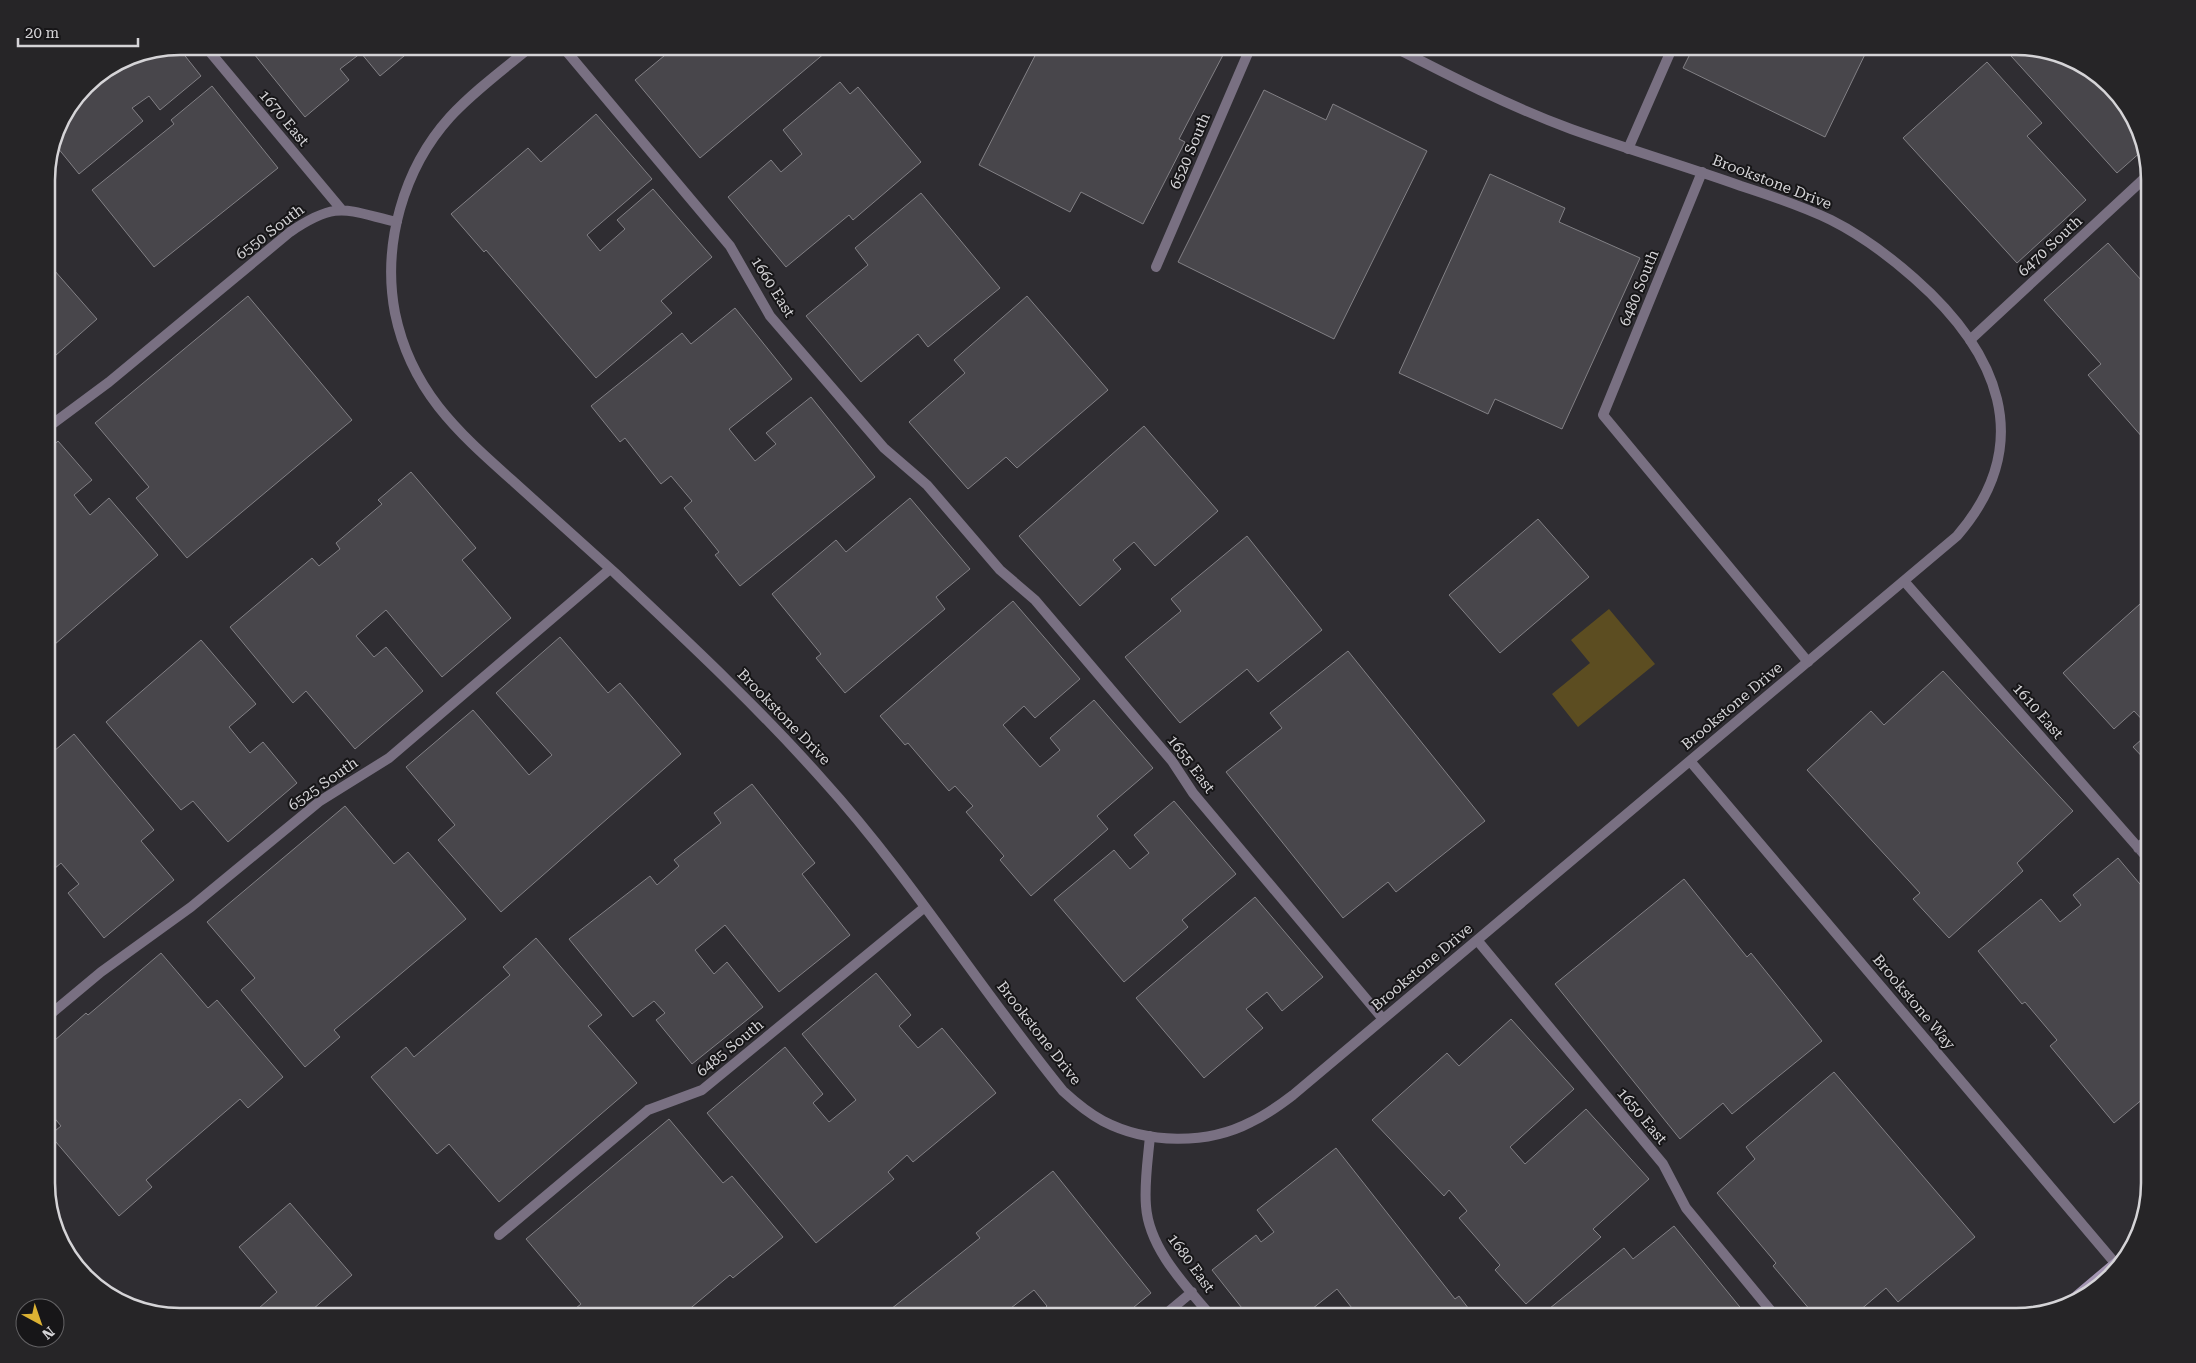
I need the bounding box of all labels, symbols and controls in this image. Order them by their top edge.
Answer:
scale bar [18,15,138,47]
text: 20 m [25,24,60,42]
street label: 1670 East [255,86,313,150]
street label: 6520 South [1166,110,1214,192]
street label: Brookstone Drive [1710,151,1834,213]
street label: 6550 South [232,200,308,264]
street label: 6470 South [2014,212,2086,280]
street label: 6480 South [1616,247,1663,329]
street label: 1660 East [747,253,799,321]
street label: Brookstone Drive [1678,658,1786,754]
street label: Brookstone Drive [734,665,834,769]
street label: 1610 East [2009,679,2067,743]
street label: 1655 East [1163,731,1219,797]
street label: 6525 South [285,753,362,815]
street label: Brookstone Drive [1368,919,1476,1015]
street label: Brookstone Way [1869,951,1959,1053]
street label: Brookstone Drive [993,978,1085,1088]
street label: 6485 South [693,1015,767,1080]
street label: 1650 East [1613,1084,1671,1148]
street label: 1680 East [1164,1230,1218,1296]
north arrow [15,1298,65,1348]
text: N [39,1323,58,1343]

